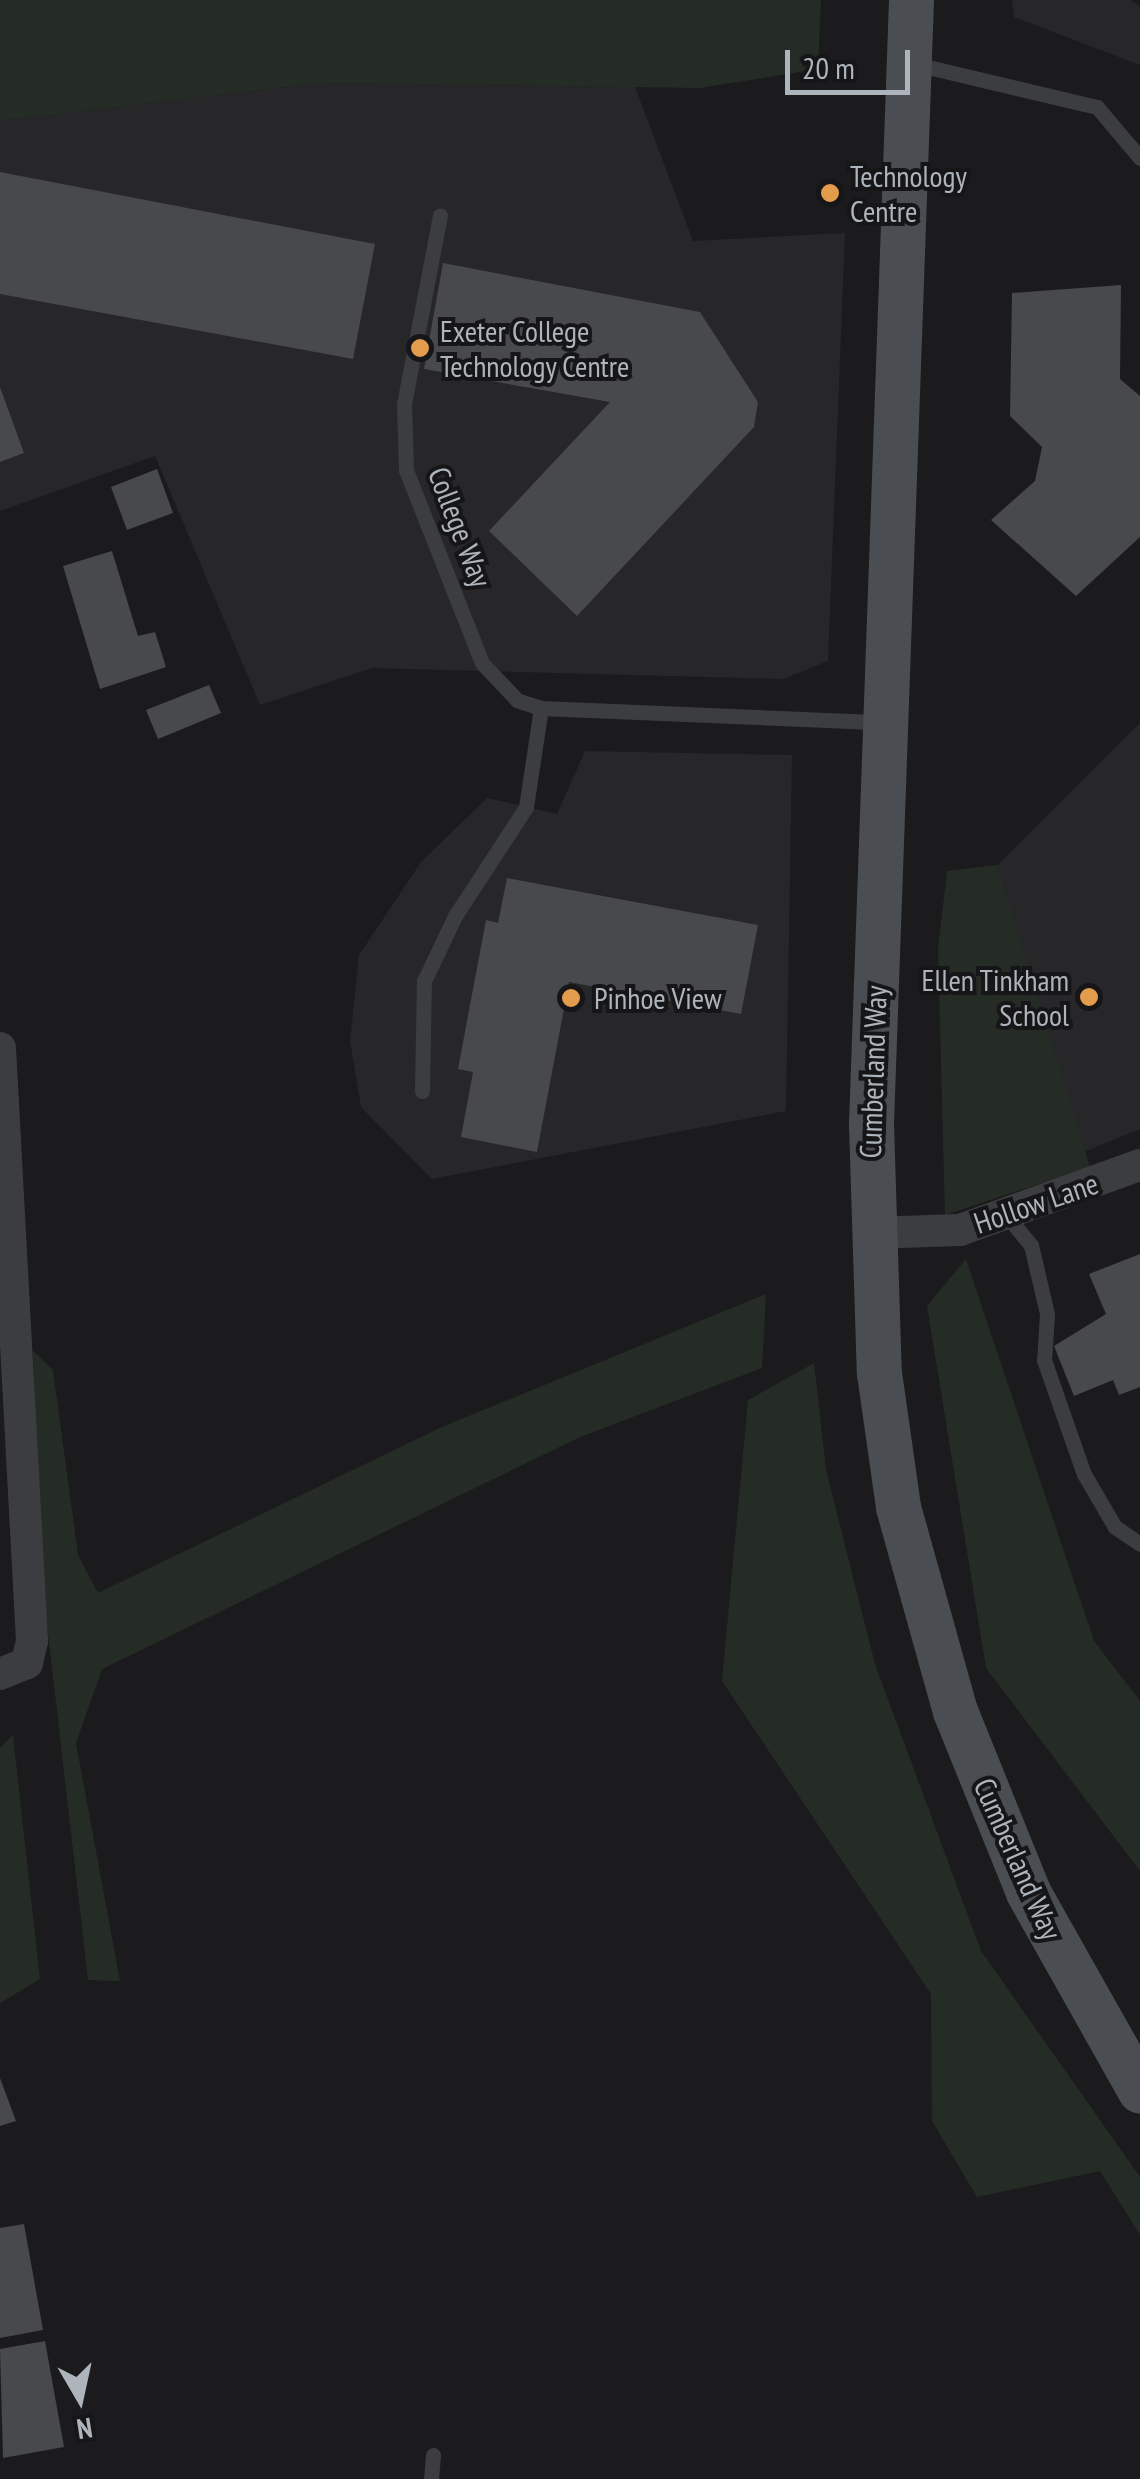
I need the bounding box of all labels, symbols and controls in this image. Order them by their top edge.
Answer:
scale bar [790,30,915,92]
text: 20 m [802,48,855,87]
place label: Technology Centre [850,158,967,228]
marker: Technology Centre [819,182,841,204]
place label: Exeter College Technology Centre [440,313,630,384]
marker: Exeter College Technology Centre [409,337,431,359]
street label: College Way [421,462,499,592]
place label: Ellen Tinkham School [921,962,1069,1032]
place label: Pinhoe View [594,980,722,1016]
marker: Pinhoe View [558,985,584,1011]
street label: Cumberland Way [852,985,894,1159]
marker: Ellen Tinkham School [1078,986,1100,1008]
street label: Hollow Lane [969,1165,1103,1241]
street label: Cumberland Way [966,1772,1070,1946]
north arrow [30,2349,130,2449]
text: N [74,2410,95,2449]

